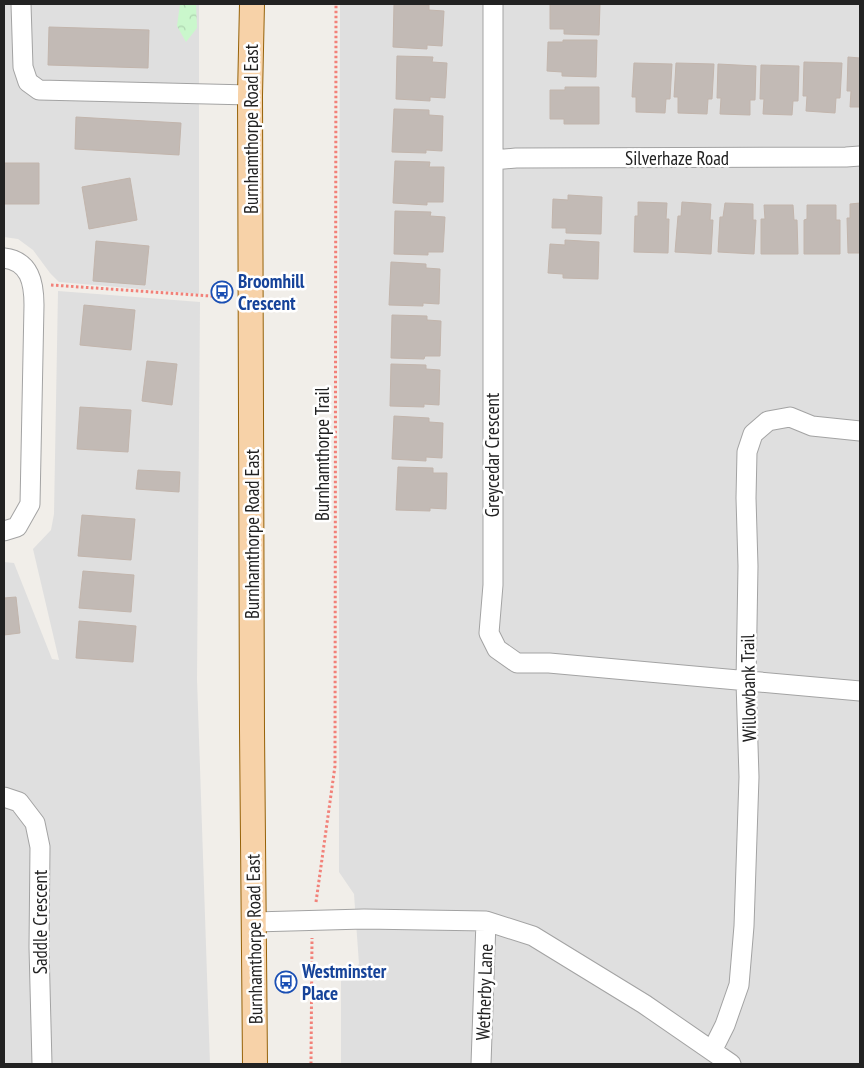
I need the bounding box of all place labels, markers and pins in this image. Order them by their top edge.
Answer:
place label: Broomhill Crescent [238,269,305,315]
bus stop icon: Broomhill Crescent [210,280,234,304]
place label: Westminster Place [301,959,387,1005]
bus stop icon: Westminster Place [274,970,298,994]

